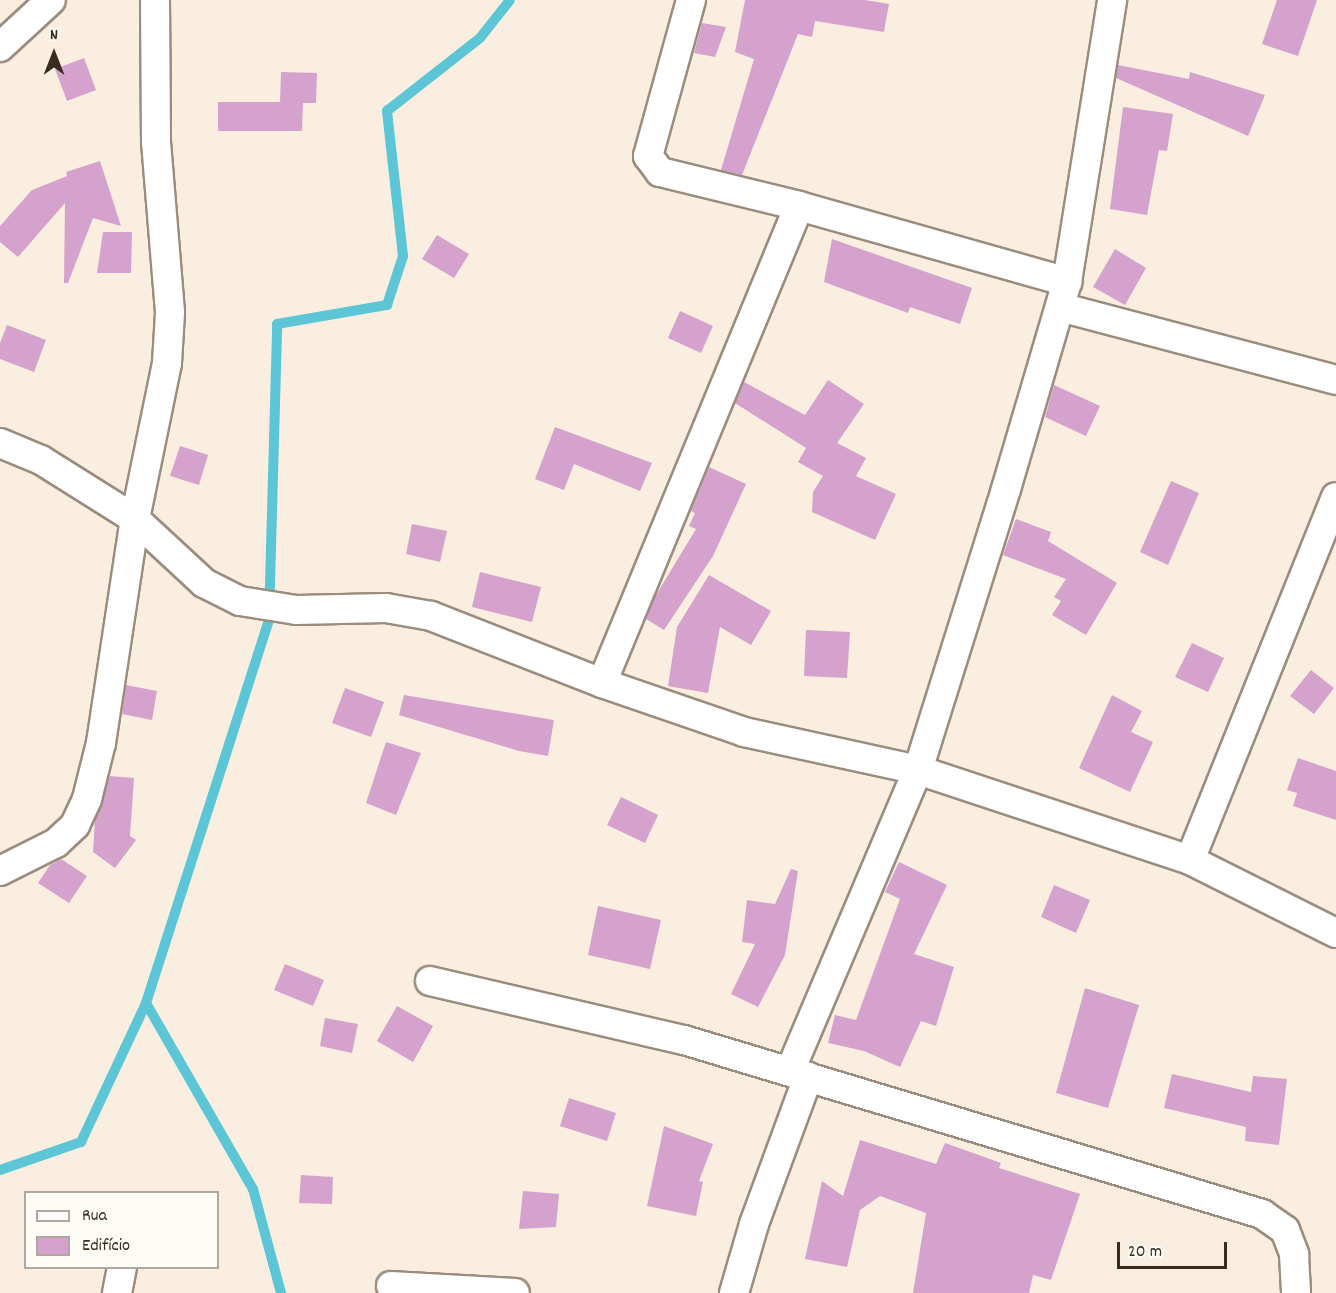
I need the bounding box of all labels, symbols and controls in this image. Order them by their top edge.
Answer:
north arrow [24,24,84,84]
text: N [50,24,58,47]
legend [24,1191,219,1269]
text: Rua [82,1204,107,1229]
scale bar [1120,1230,1230,1268]
text: Edifício [82,1234,130,1259]
text: 20 m [1128,1240,1162,1265]

